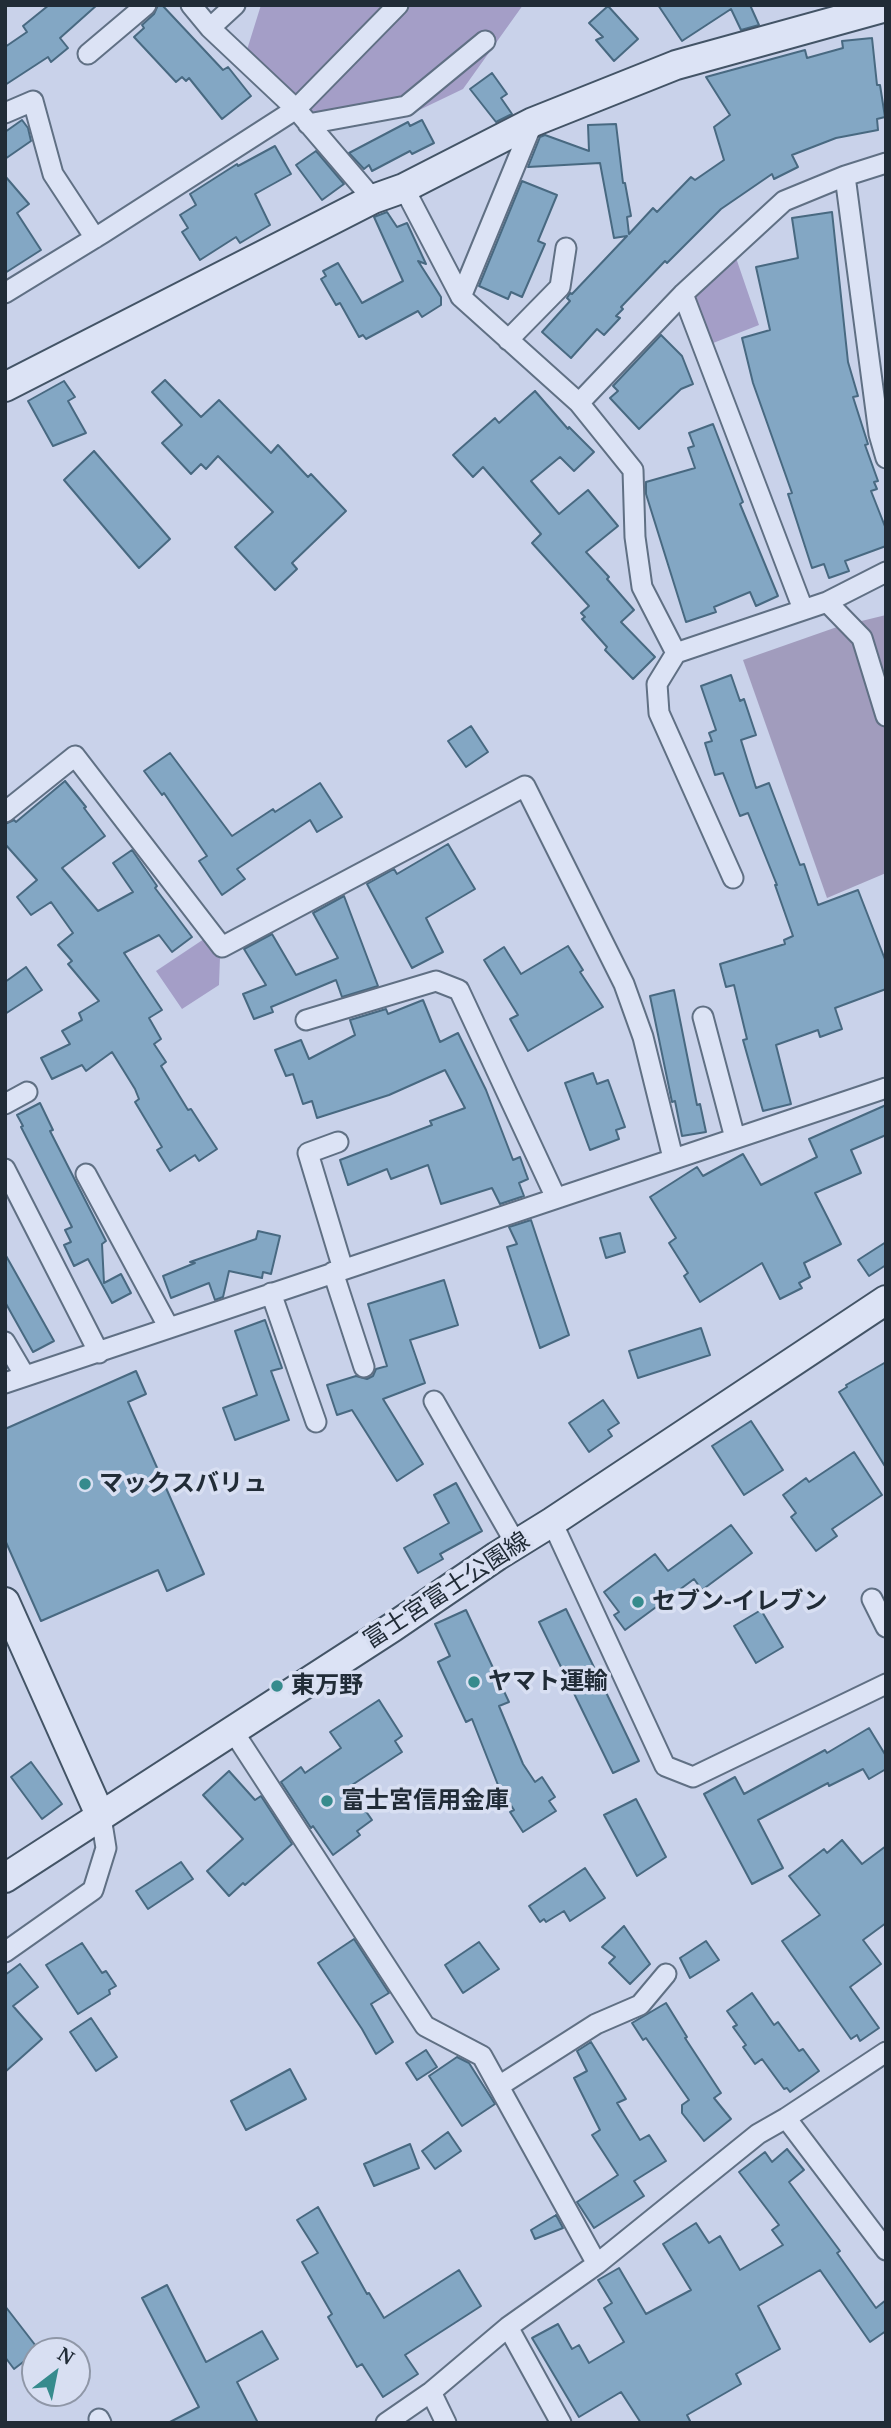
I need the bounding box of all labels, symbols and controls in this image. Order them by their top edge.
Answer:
place label: マックスバリュ [99,1470,267,1498]
marker: マックスバリュ [77,1476,93,1492]
street label: 富士宮富士公園線 [359,1527,535,1655]
place label: セブン-イレブン [652,1588,827,1616]
marker: セブン-イレブン [630,1594,646,1610]
place label: ヤマト運輸 [488,1668,608,1696]
place label: 東万野 [291,1672,363,1700]
marker: ヤマト運輸 [466,1674,482,1690]
marker: 東万野 [269,1678,285,1694]
place label: 富士宮信用金庫 [341,1787,509,1815]
marker: 富士宮信用金庫 [319,1793,335,1809]
north arrow [21,2337,91,2407]
text: N [53,2341,79,2371]

